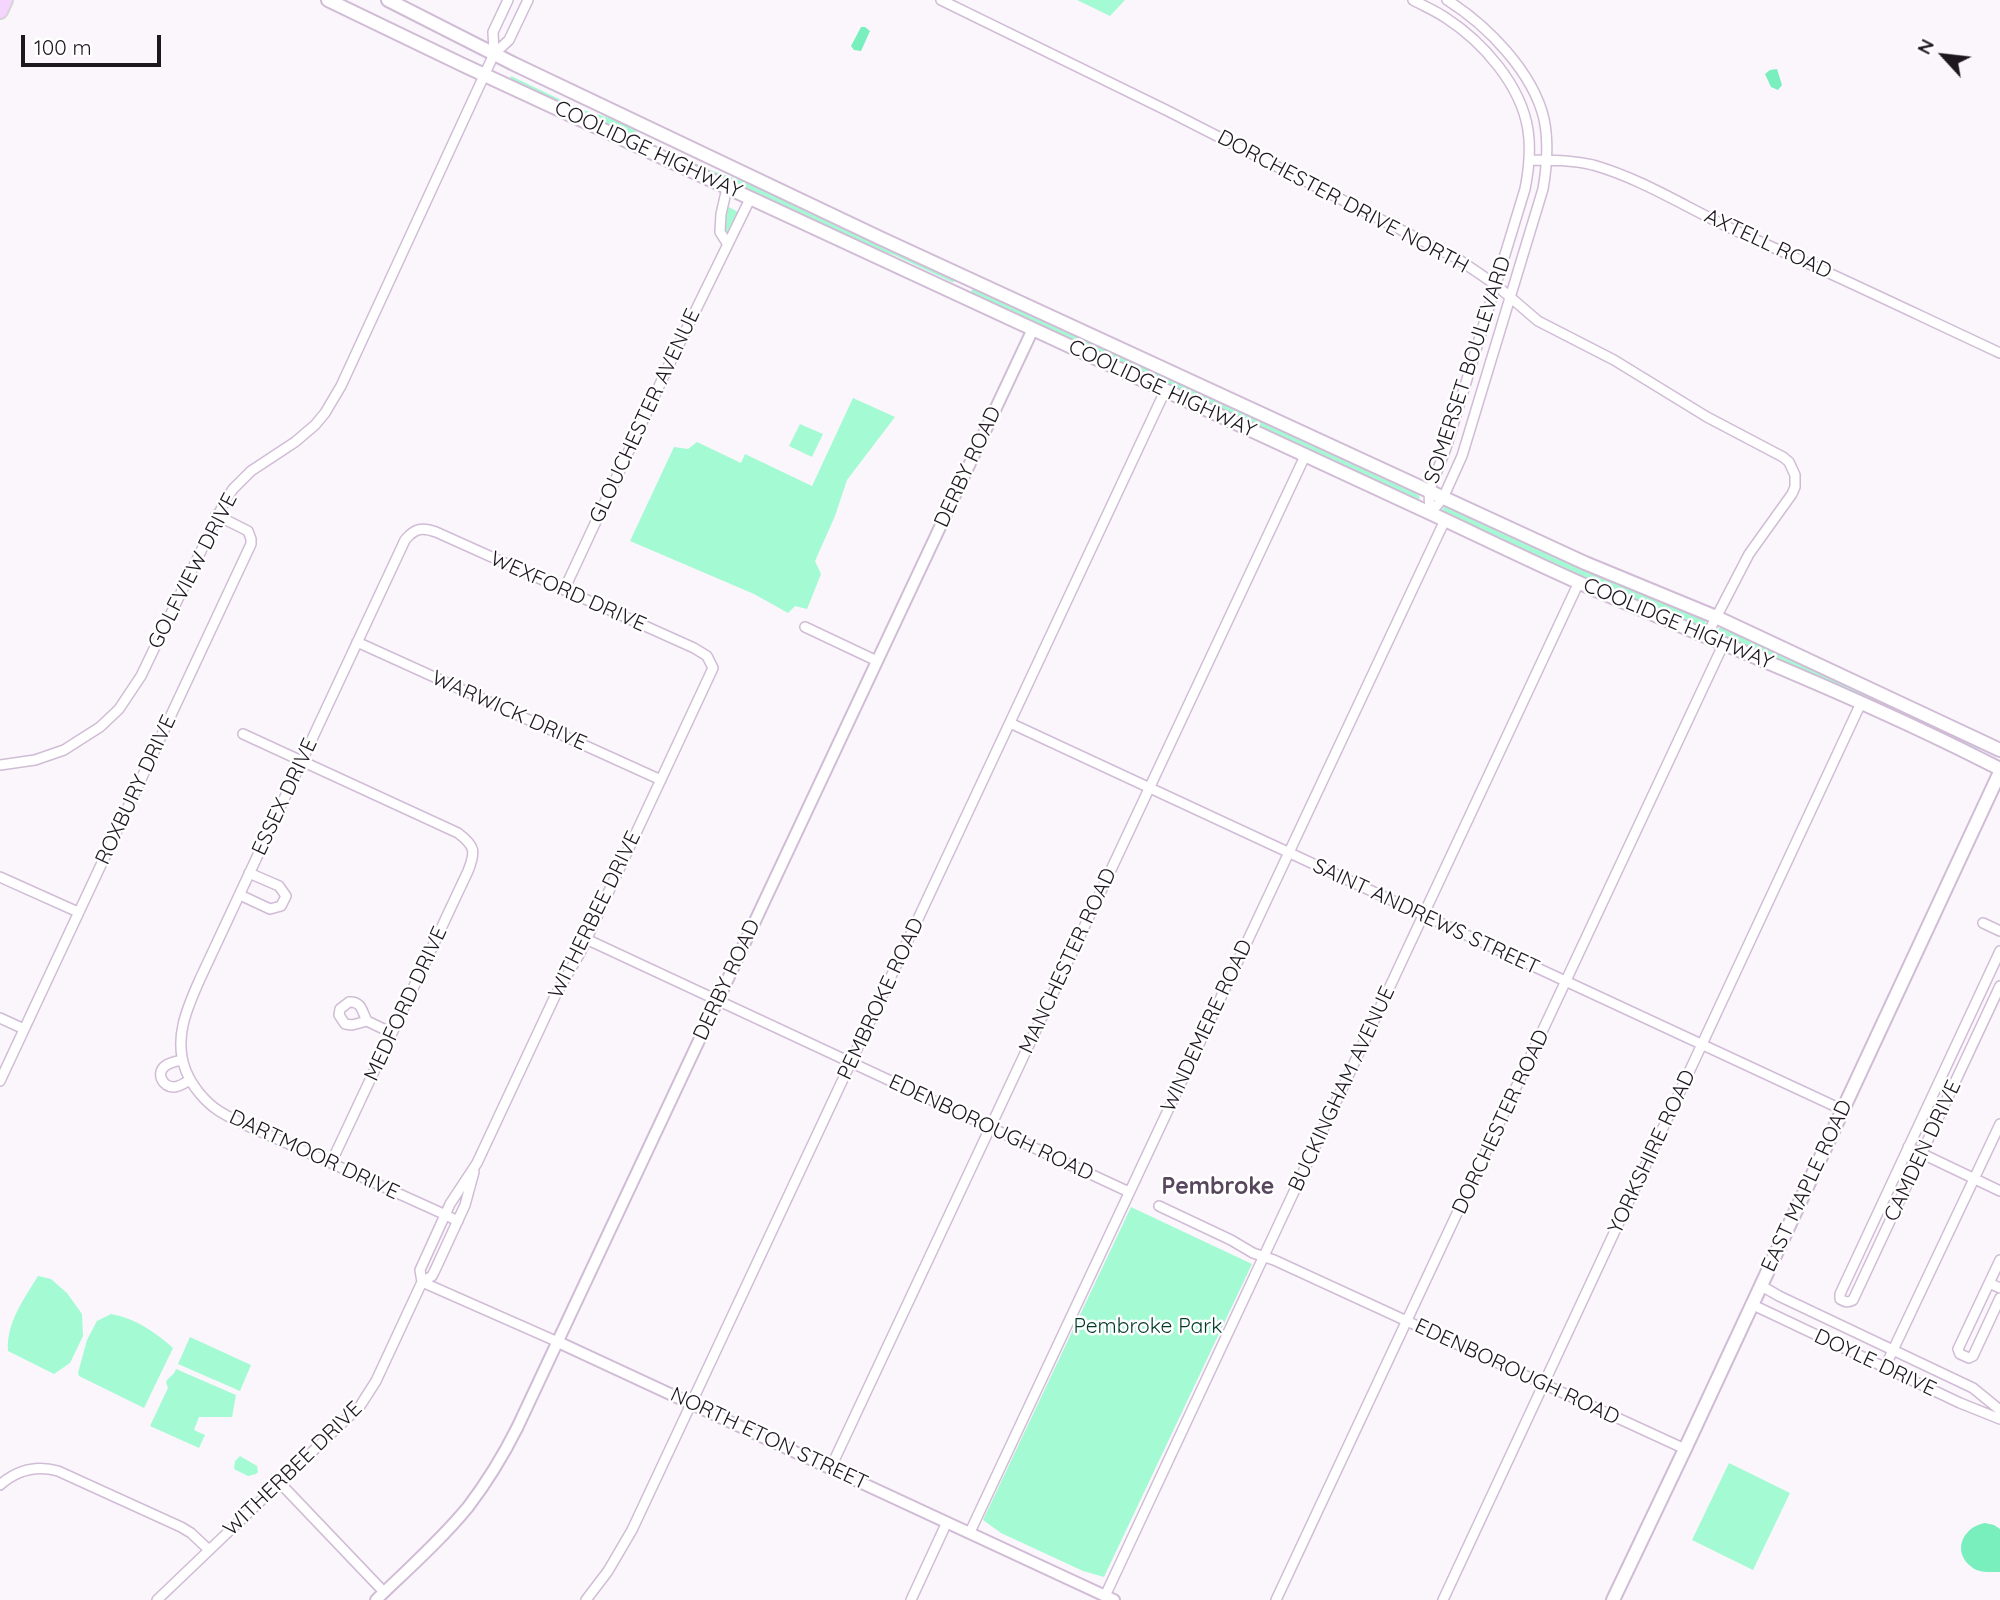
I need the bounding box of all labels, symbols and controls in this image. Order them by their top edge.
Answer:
scale bar [24,21,164,65]
north arrow [1909,21,1979,91]
text: 100 m [34,34,92,60]
text: N [1911,35,1939,58]
street label: COOLIDGE HIGHWAY [550,95,746,205]
street label: DORCHESTER DRIVE NORTH [1213,125,1473,279]
street label: AXTELL ROAD [1700,204,1836,284]
street label: SOMERSET BOULEVARD [1419,253,1517,487]
street label: GLOUCHESTER AVENUE [584,305,706,527]
street label: COOLIDGE HIGHWAY [1064,334,1260,444]
street label: DERBY ROAD [929,403,1007,531]
street label: GOLFVIEW DRIVE [143,489,243,653]
street label: WEXFORD DRIVE [486,546,650,638]
street label: COOLIDGE HIGHWAY [1579,573,1777,675]
street label: WARWICK DRIVE [428,666,590,756]
street label: ROXBURY DRIVE [90,711,182,869]
street label: ESSEX DRIVE [247,734,323,860]
street label: WITHERBEE DRIVE [544,827,646,1003]
street label: SAINT ANDREWS STREET [1309,853,1543,981]
street label: MANCHESTER ROAD [1014,864,1122,1058]
street label: PEMBROKE ROAD [832,914,930,1084]
street label: DERBY ROAD [688,916,766,1044]
street label: MEDFORD DRIVE [359,923,453,1085]
street label: WINDEMERE ROAD [1156,936,1258,1116]
street label: BUCKINGHAM AVENUE [1283,983,1401,1195]
street label: DORCHESTER ROAD [1447,1026,1555,1218]
street label: YORKSHIRE ROAD [1603,1066,1701,1238]
street label: EDENBOROUGH ROAD [885,1069,1097,1187]
street label: CAMDEN DRIVE [1879,1076,1967,1226]
street label: EAST MAPLE ROAD [1756,1096,1858,1276]
street label: DARTMOOR DRIVE [225,1105,403,1205]
district label: Pembroke [1162,1173,1274,1201]
street label: EDENBOROUGH ROAD [1411,1313,1623,1431]
park label: Pembroke Park [1073,1314,1223,1340]
street label: DOYLE DRIVE [1810,1324,1940,1402]
street label: NORTH ETON STREET [666,1382,872,1496]
street label: WITHERBEE DRIVE [218,1396,368,1542]

